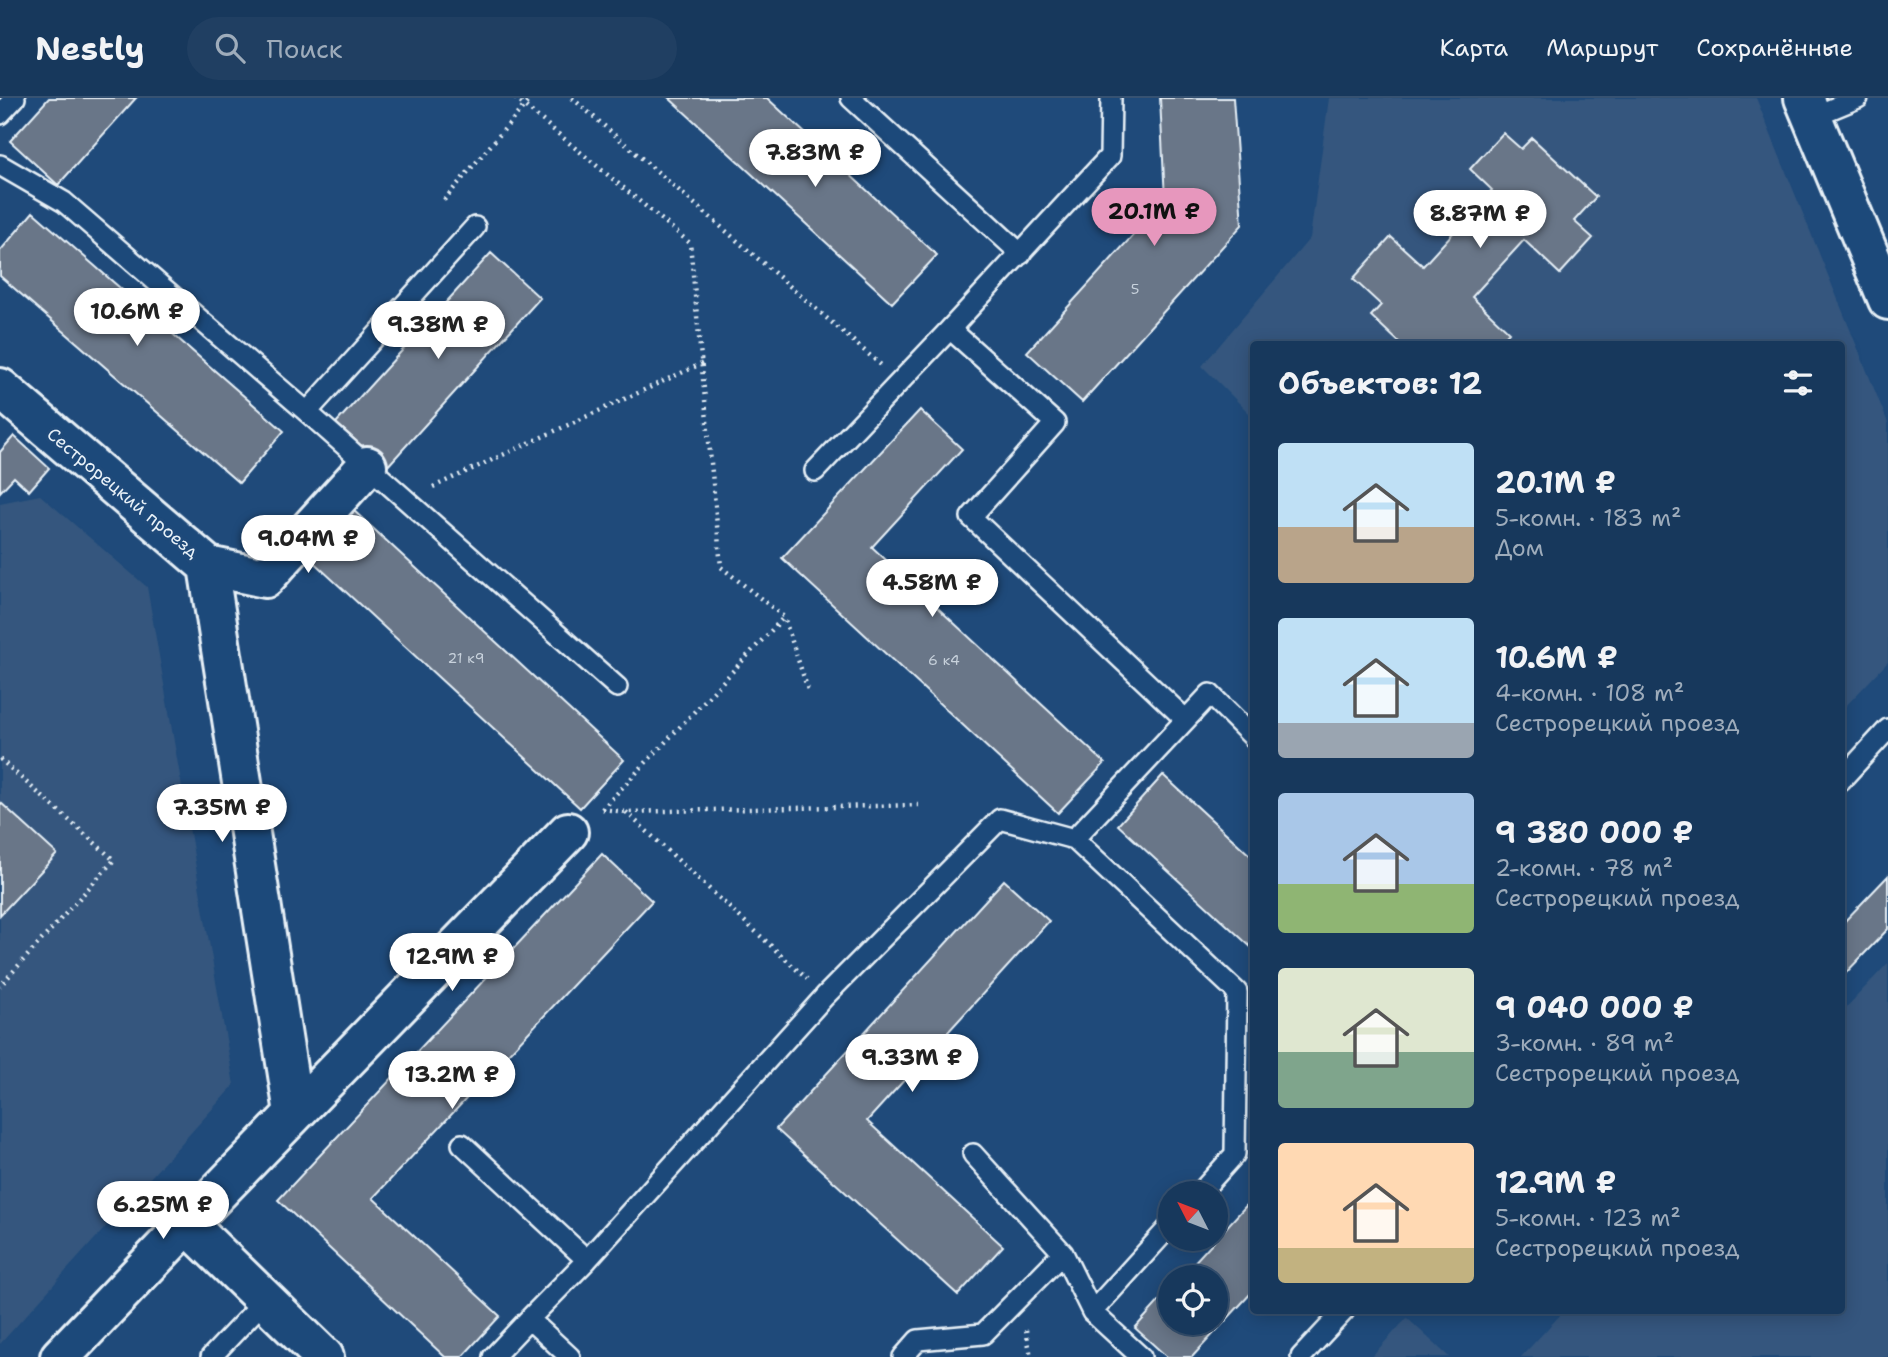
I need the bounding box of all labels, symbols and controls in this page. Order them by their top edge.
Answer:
search box [187,17,677,80]
text: Nestly [35,26,145,71]
icon: search [211,29,249,67]
text: Поиск [267,31,342,66]
text: Карта [1440,32,1508,64]
text: Маршрут [1546,32,1658,64]
text: Сохранённые [1696,32,1853,64]
pin: 7.83M ₽ [750,130,880,189]
text: 7.83M ₽ [765,137,865,167]
pin: 20.1M ₽ [1089,188,1219,248]
pin: 8.87M ₽ [1415,190,1545,250]
text: 20.1M ₽ [1108,196,1200,226]
text: 8.87M ₽ [1430,198,1530,228]
house number: 5 [1131,280,1139,298]
pin: 10.6M ₽ [72,288,202,348]
text: 10.6M ₽ [90,296,184,326]
pin: 9.38M ₽ [373,302,503,361]
text: 9.38M ₽ [387,309,489,339]
text: Объектов: 12 [1278,363,1482,404]
icon: filters [1779,364,1817,402]
street label: Сестрорецкий проезд [42,422,204,564]
text: 20.1M ₽ [1495,462,1616,503]
icon: home [1334,471,1418,555]
text: 5-комн. · 183 m² [1495,503,1682,533]
pin: 9.04M ₽ [243,516,373,575]
text: 9.04M ₽ [257,523,359,553]
text: Дом [1495,533,1544,563]
pin: 4.58M ₽ [867,560,997,619]
text: 4.58M ₽ [882,567,982,597]
text: 10.6M ₽ [1495,637,1618,678]
icon: home [1334,646,1418,730]
house number: 21 к9 [448,649,484,667]
house number: 6 к4 [928,651,960,669]
text: 4-комн. · 108 m² [1495,678,1684,708]
text: Сестрорецкий проезд [1495,708,1740,738]
pin: 7.35M ₽ [157,784,287,844]
text: 7.35M ₽ [173,792,271,822]
text: 9 380 000 ₽ [1495,812,1694,853]
icon: home [1334,821,1418,905]
text: 2-комн. · 78 m² [1495,853,1673,883]
text: Сестрорецкий проезд [1495,883,1740,913]
pin: 12.9M ₽ [387,934,517,993]
text: 12.9M ₽ [405,941,499,971]
text: 9 040 000 ₽ [1495,987,1694,1028]
icon: home [1334,996,1418,1080]
text: 3-комн. · 89 m² [1495,1028,1674,1058]
pin: 9.33M ₽ [847,1034,977,1094]
text: 9.33M ₽ [861,1042,963,1072]
pin: 13.2M ₽ [387,1052,517,1111]
text: Сестрорецкий проезд [1495,1058,1740,1088]
text: 13.2M ₽ [404,1059,500,1089]
text: 12.9M ₽ [1495,1162,1616,1203]
icon: home [1334,1171,1418,1255]
north arrow [1158,1181,1228,1251]
map controls [1158,1181,1228,1335]
pin: 6.25M ₽ [98,1182,228,1241]
text: 6.25M ₽ [113,1189,213,1219]
text: 5-комн. · 123 m² [1495,1203,1681,1233]
text: Сестрорецкий проезд [1495,1233,1740,1263]
button: locate [1158,1265,1228,1335]

